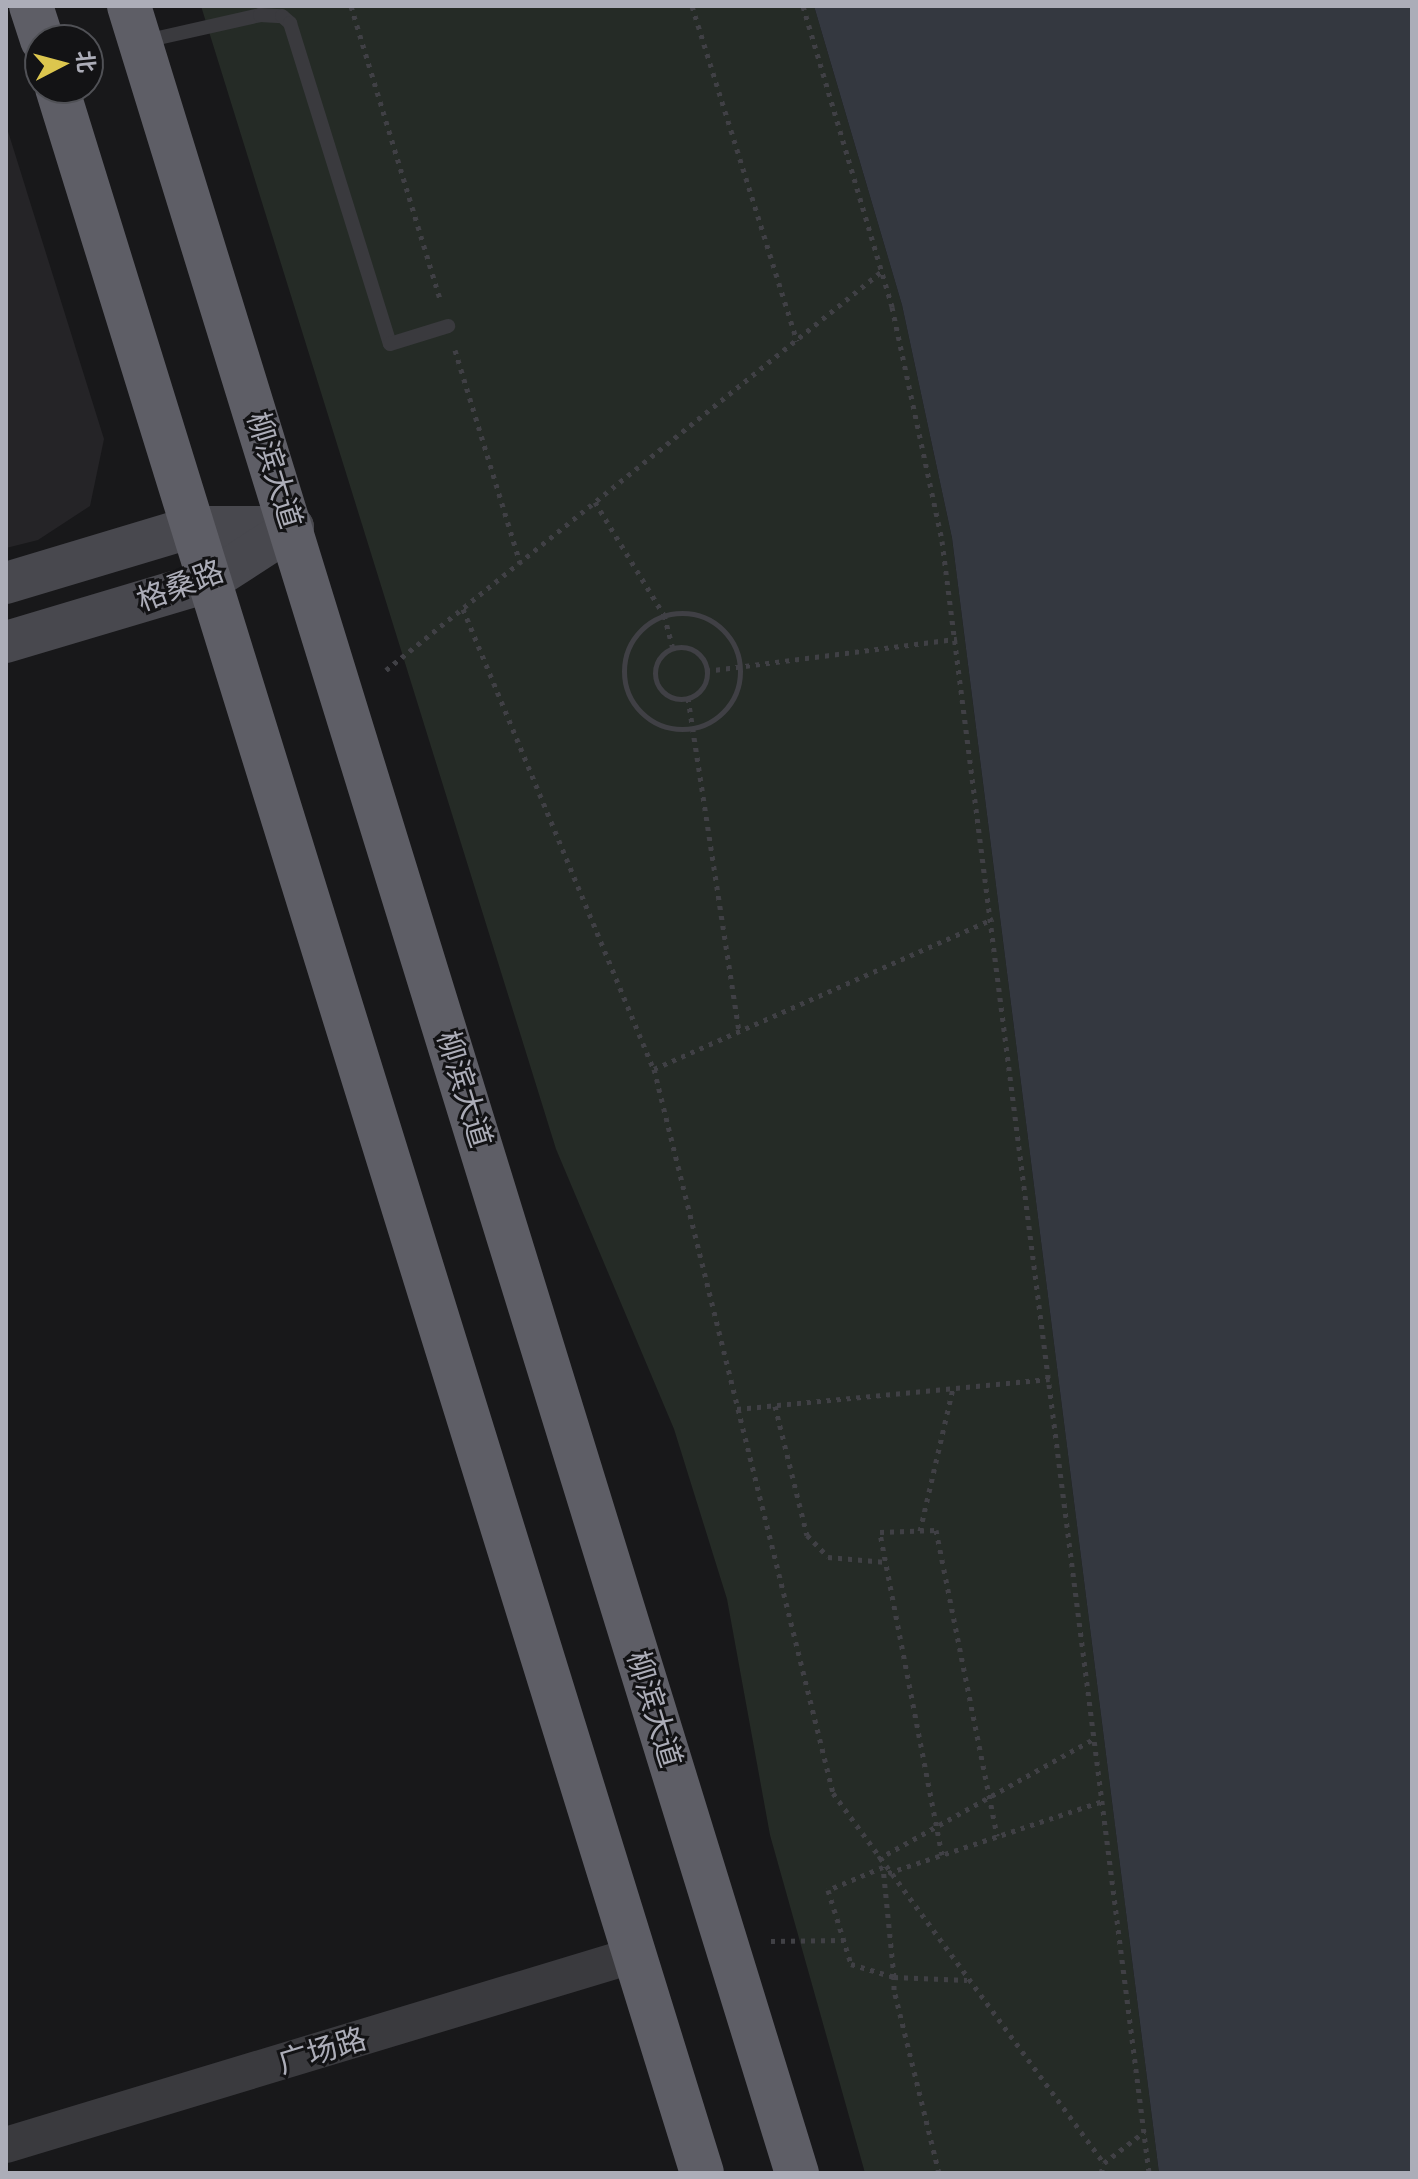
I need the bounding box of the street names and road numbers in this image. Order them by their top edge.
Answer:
street label: 柳滨大道 [240,407,310,533]
street label: 格桑路 [132,552,228,618]
street label: 柳滨大道 [430,1026,500,1152]
street label: 柳滨大道 [620,1646,690,1772]
street label: 广场路 [274,2020,370,2080]

